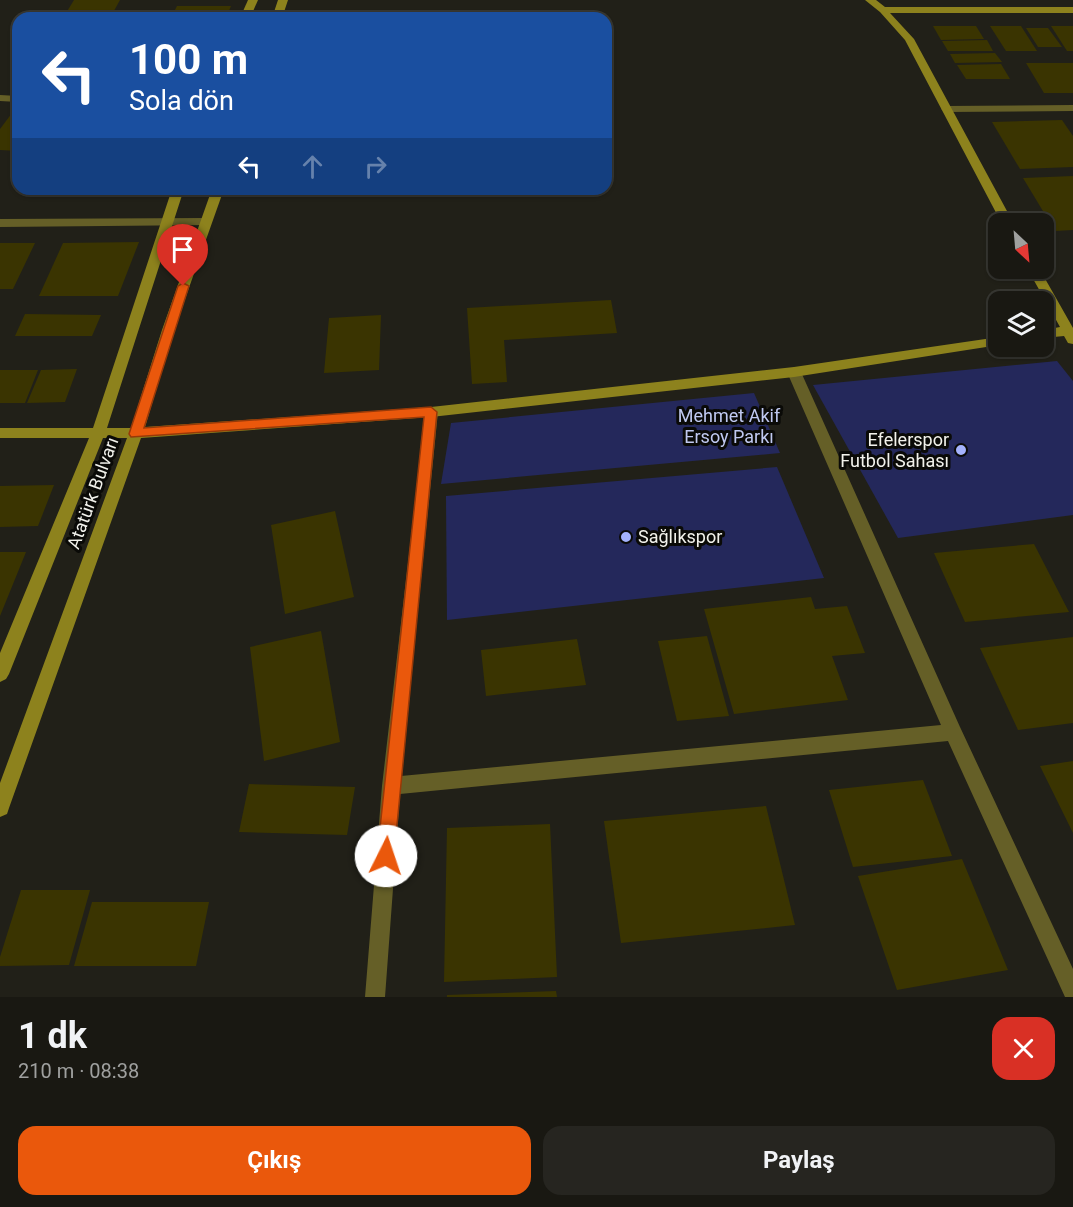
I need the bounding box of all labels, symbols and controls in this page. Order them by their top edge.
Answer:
text: 100 m [129,35,248,84]
icon: left [30,36,108,114]
text: Sola dön [129,85,234,117]
icon: left [233,150,266,183]
icon: ahead [296,150,329,183]
icon: right [359,150,392,183]
north arrow [988,213,1054,279]
map controls [988,213,1054,357]
pin [157,224,208,286]
icon: arrive [166,233,199,266]
button: layers [988,291,1054,357]
park label: Mehmet Akif Ersoy Parkı [678,405,781,447]
place label: Efelerspor Futbol Sahası [840,429,949,471]
street label: Atatürk Bulvarı [63,434,122,552]
marker: Efelerspor Futbol Sahası [954,443,968,457]
place label: Sağlıkspor [638,526,722,547]
marker: Sağlıkspor [619,530,633,544]
position arrow [354,824,418,888]
text: 1 dk [18,1015,87,1057]
button: close [992,1017,1055,1080]
text: 210 m · 08:38 [18,1059,139,1083]
button: Çıkış [18,1126,531,1195]
button: Paylaş [543,1126,1055,1195]

